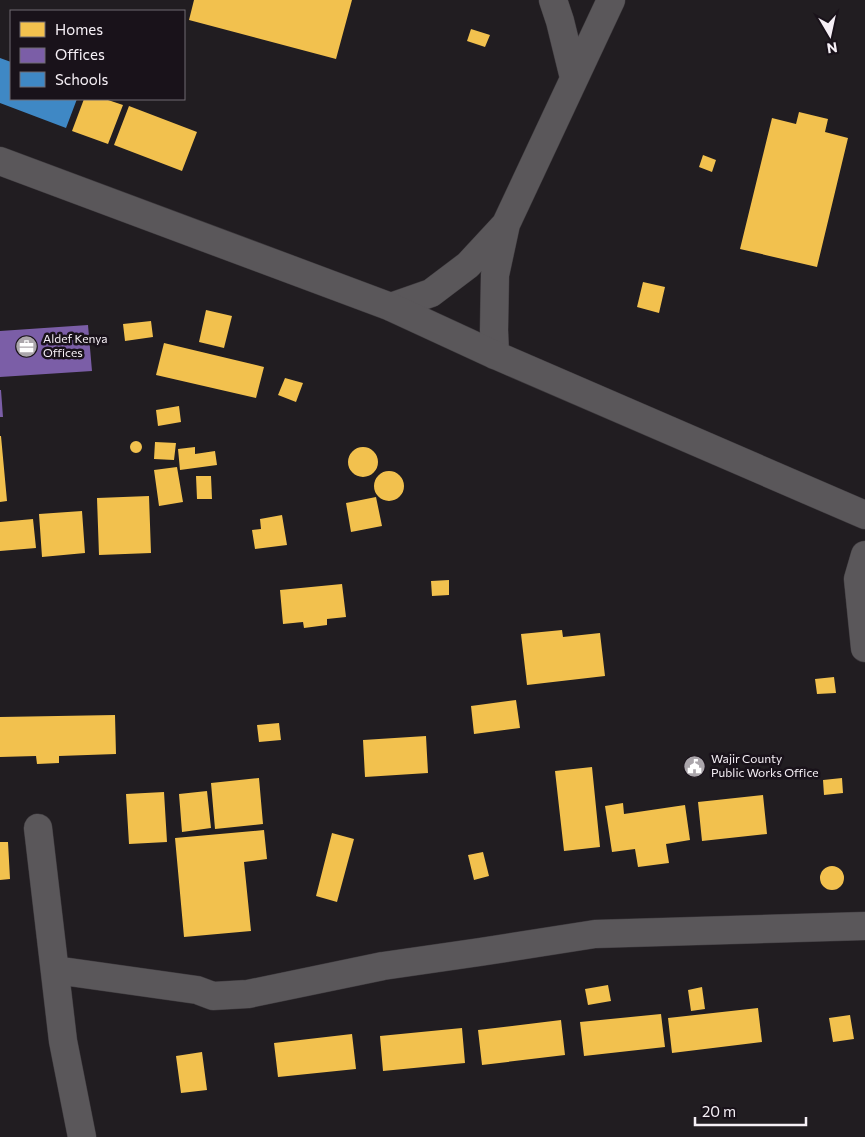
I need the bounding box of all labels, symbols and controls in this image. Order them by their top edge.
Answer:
legend [10,10,185,100]
north arrow [805,10,855,60]
text: Homes [55,20,103,38]
text: N [826,39,839,58]
text: Offices [55,45,105,63]
text: Schools [55,70,109,88]
place label: Aldef Kenya Offices [43,331,108,359]
office icon: Aldef Kenya Offices [15,334,39,358]
place label: Wajir County Public Works Office [711,751,819,779]
public building icon: Wajir County Public Works Office [683,754,707,778]
scale bar [695,1094,806,1126]
text: 20 m [702,1102,736,1120]

